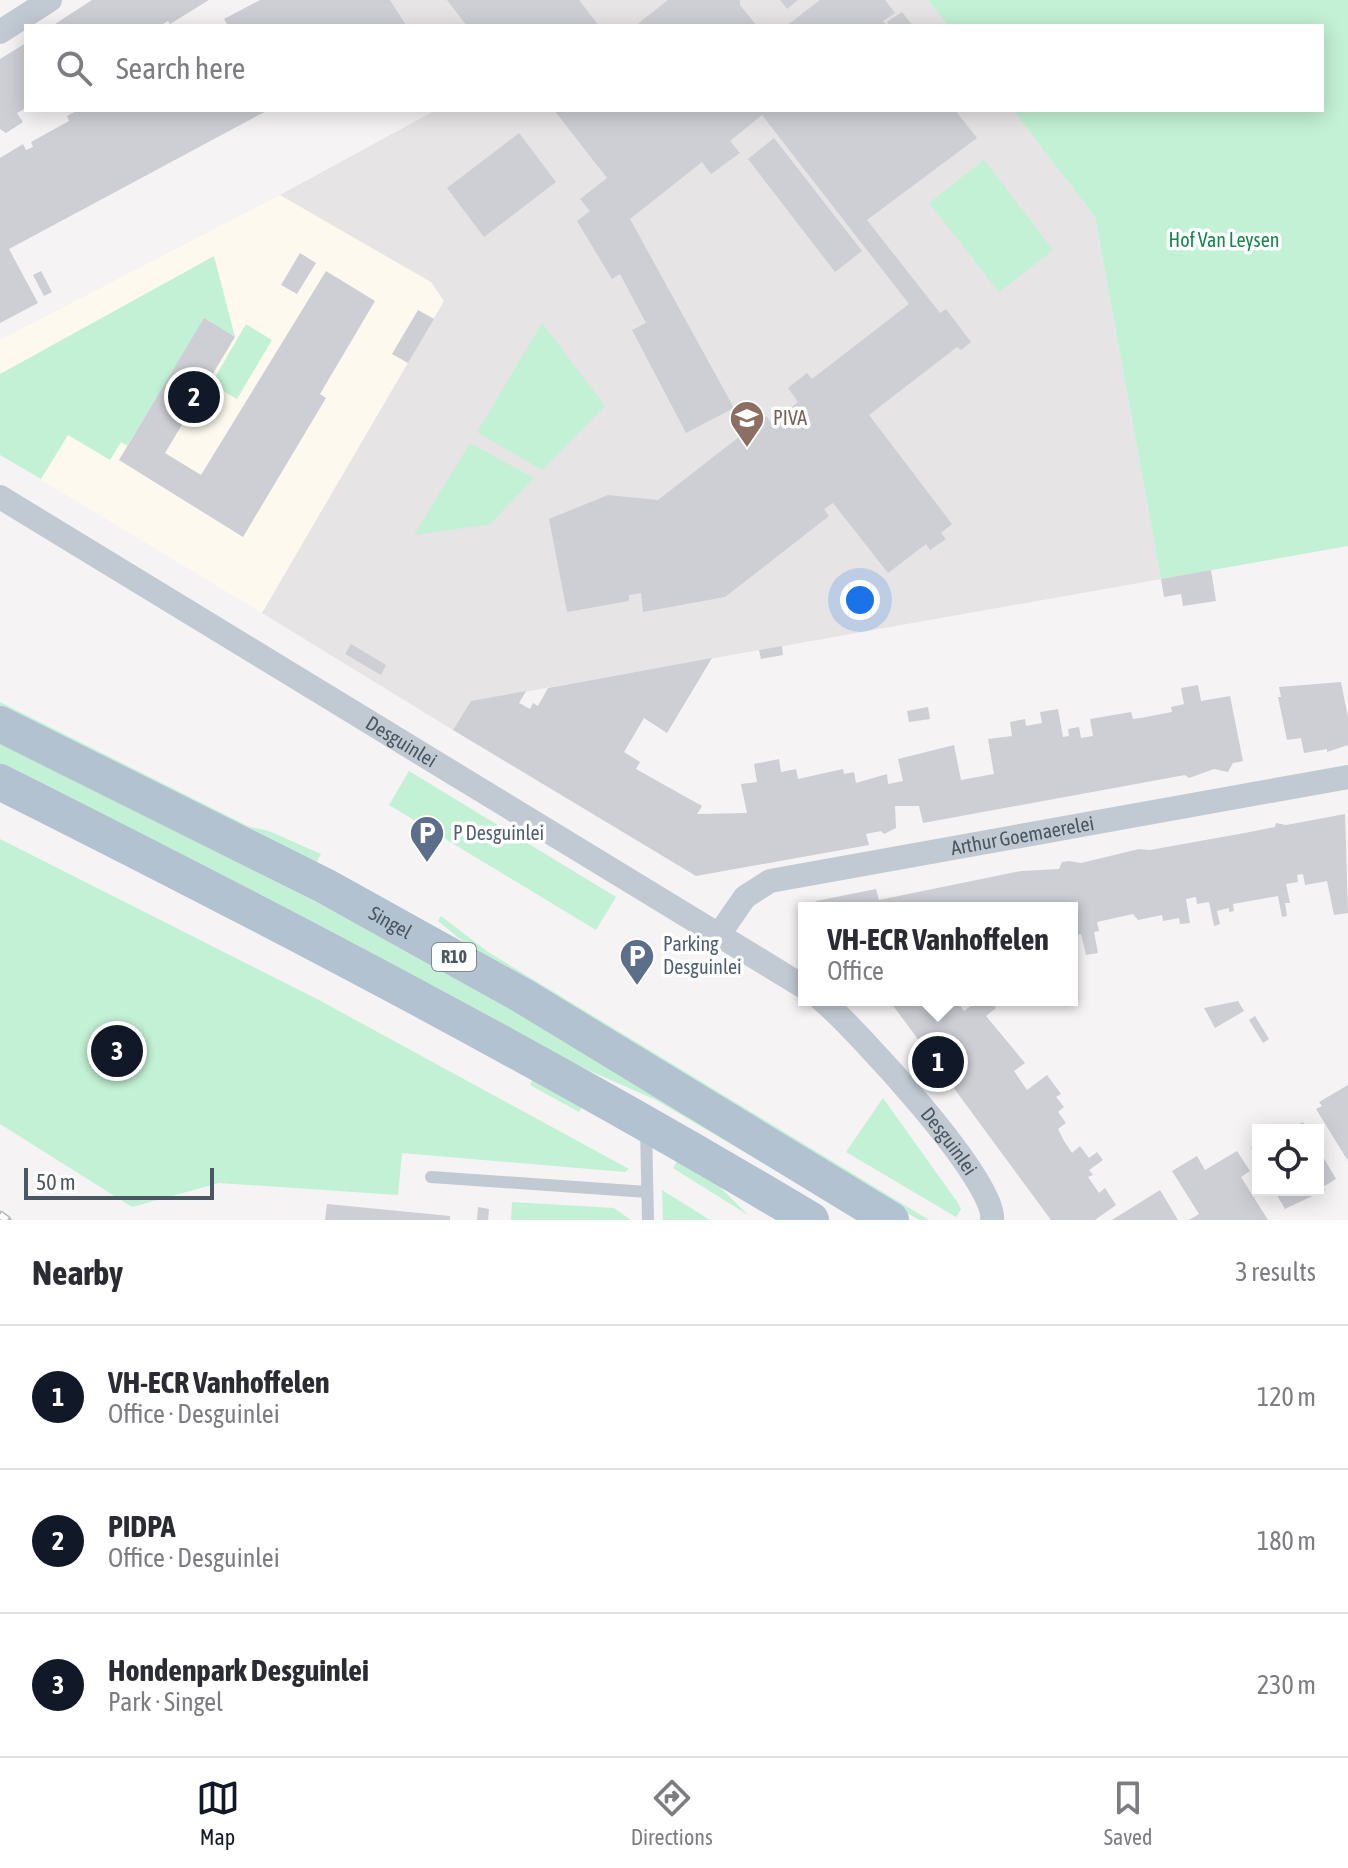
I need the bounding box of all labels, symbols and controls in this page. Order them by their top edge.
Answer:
search box [24,24,1324,112]
icon: search [52,46,96,90]
text: Search here [116,51,245,85]
park label: Hof Van Leysen [1169,228,1279,251]
pin: 2 [168,367,220,427]
school or university icon: PIVA [728,399,766,449]
place label: PIVA [773,406,807,429]
your location [840,580,880,620]
street label: Desguinlei [362,711,441,771]
street label: Arthur Goemaerelei [949,811,1096,859]
parking icon: P Desguinlei [408,814,446,864]
place label: P Desguinlei [453,821,544,844]
street label: Singel [365,901,417,943]
popup [798,902,1078,1006]
text: VH-ECR Vanhoffelen [827,922,1049,956]
place label: Parking Desguinlei [663,932,742,978]
parking icon: Parking Desguinlei [618,937,656,987]
road number: R10 [432,943,476,971]
text: Office [827,956,884,986]
pin: 3 [91,1021,143,1081]
pin: 1 [912,1032,964,1092]
street label: Desguinlei [916,1102,982,1179]
map controls [1252,1124,1324,1196]
button: locate [1252,1124,1324,1196]
scale bar [24,1164,214,1200]
text: 50 m [36,1169,76,1195]
text: Nearby [32,1253,123,1292]
text: 3 results [1235,1257,1316,1287]
text: VH-ECR Vanhoffelen [108,1365,330,1399]
text: 1 [52,1382,64,1412]
text: 120 m [1257,1382,1316,1412]
text: Office · Desguinlei [108,1399,280,1429]
text: PIDPA [108,1509,175,1543]
text: 2 [52,1526,64,1556]
text: 180 m [1257,1526,1316,1556]
text: Office · Desguinlei [108,1543,280,1573]
text: Hondenpark Desguinlei [108,1653,369,1687]
text: 3 [52,1670,64,1700]
text: 230 m [1257,1670,1316,1700]
text: Park · Singel [108,1687,223,1717]
tab: Map [196,1776,240,1850]
tab: Directions [631,1776,713,1850]
tab: Saved [1104,1776,1152,1850]

